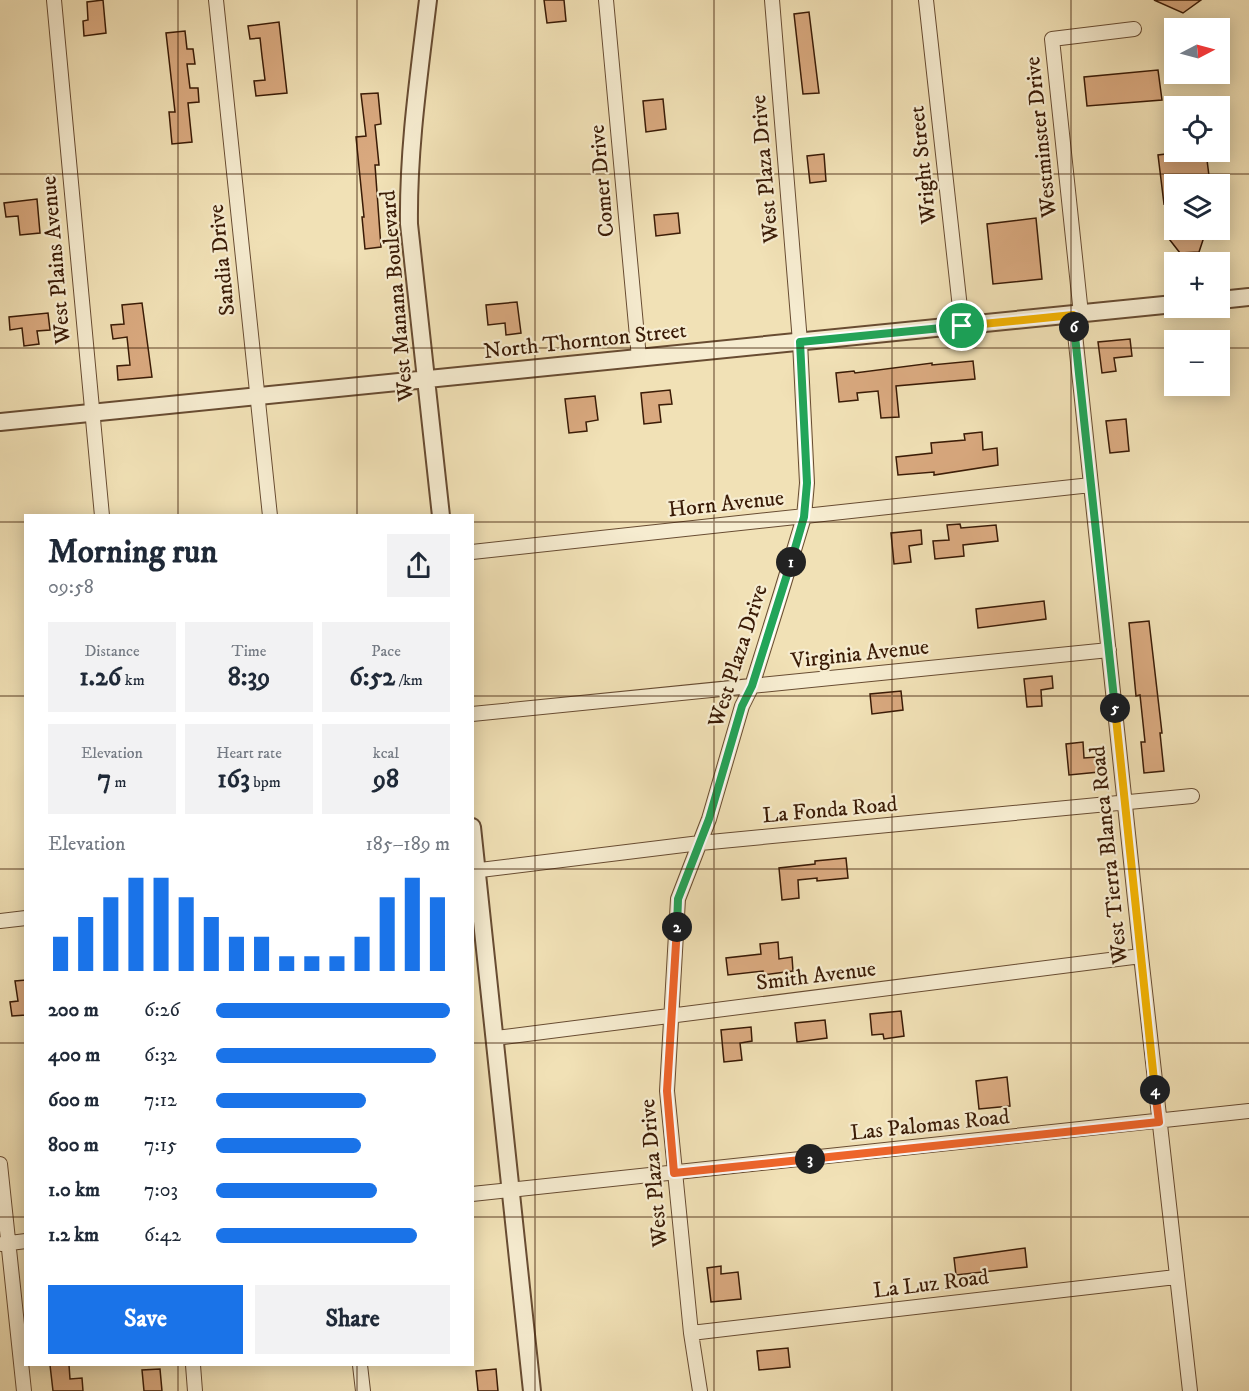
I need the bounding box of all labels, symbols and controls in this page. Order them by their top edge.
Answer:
north arrow [1164,18,1230,84]
map controls [1164,18,1230,396]
street label: Westminster Drive [1019,55,1063,220]
street label: West Plaza Drive [745,94,785,245]
button: locate [1164,96,1230,162]
street label: Wright Street [903,105,943,226]
street label: Comer Drive [584,124,620,238]
button: layers [1164,174,1230,240]
street label: West Plains Avenue [35,175,77,346]
street label: West Manana Boulevard [374,189,420,404]
street label: Sandia Drive [203,203,241,317]
button: + [1164,252,1230,318]
pin [936,300,987,351]
icon: arrive [945,309,978,342]
pin: 6 [1059,312,1089,342]
street label: North Thornton Street [482,317,688,365]
text: 6 [1070,317,1078,337]
button: − [1164,330,1230,396]
street label: Horn Avenue [667,484,785,524]
text: Morning run [48,532,217,573]
button: share [387,534,450,597]
pin: 1 [776,547,806,577]
text: 1 [788,552,794,572]
text: 09:58 [48,575,94,600]
street label: West Plaza Drive [702,581,774,732]
street label: Virginia Avenue [789,633,930,675]
text: Distance [84,641,140,661]
text: Time [232,641,266,661]
text: Pace [371,641,401,661]
text: 1.26 [79,661,121,694]
text: 8:39 [228,661,270,694]
text: 6:52 [349,661,395,694]
text: km [121,670,145,690]
text: /km [395,670,423,690]
pin: 5 [1100,693,1130,723]
text: 5 [1111,698,1119,718]
text: Elevation [81,743,143,763]
text: Heart rate [216,743,282,763]
text: kcal [373,743,399,763]
street label: West Tierra Blanca Road [1084,744,1134,966]
text: 7 [97,763,111,796]
text: 163 [217,763,250,796]
text: 98 [373,763,399,796]
text: m [111,772,127,792]
text: bpm [250,772,281,792]
street label: La Fonda Road [761,791,899,829]
text: Elevation [48,832,125,857]
text: 185–189 m [366,832,450,857]
pin: 2 [662,912,692,942]
text: 2 [673,917,681,937]
street label: Smith Avenue [755,955,877,997]
text: 200 m [48,998,99,1023]
text: 6:26 [144,998,180,1023]
text: 400 m [48,1043,100,1068]
text: 6:32 [144,1043,177,1068]
pin: 4 [1140,1075,1170,1105]
text: 4 [1150,1080,1160,1100]
text: 600 m [48,1088,99,1113]
text: 7:12 [144,1088,177,1113]
street label: West Plaza Drive [634,1098,674,1249]
street label: Las Palomas Road [849,1103,1011,1147]
text: 800 m [48,1133,99,1158]
text: 7:15 [144,1133,177,1158]
pin: 3 [795,1144,825,1174]
text: 3 [807,1149,813,1169]
text: 1.0 km [48,1178,100,1203]
text: 7:03 [144,1178,178,1203]
text: 1.2 km [48,1223,99,1248]
text: 6:42 [144,1223,181,1248]
street label: La Luz Road [872,1264,990,1304]
button: Save [48,1285,243,1354]
button: Share [255,1285,450,1354]

